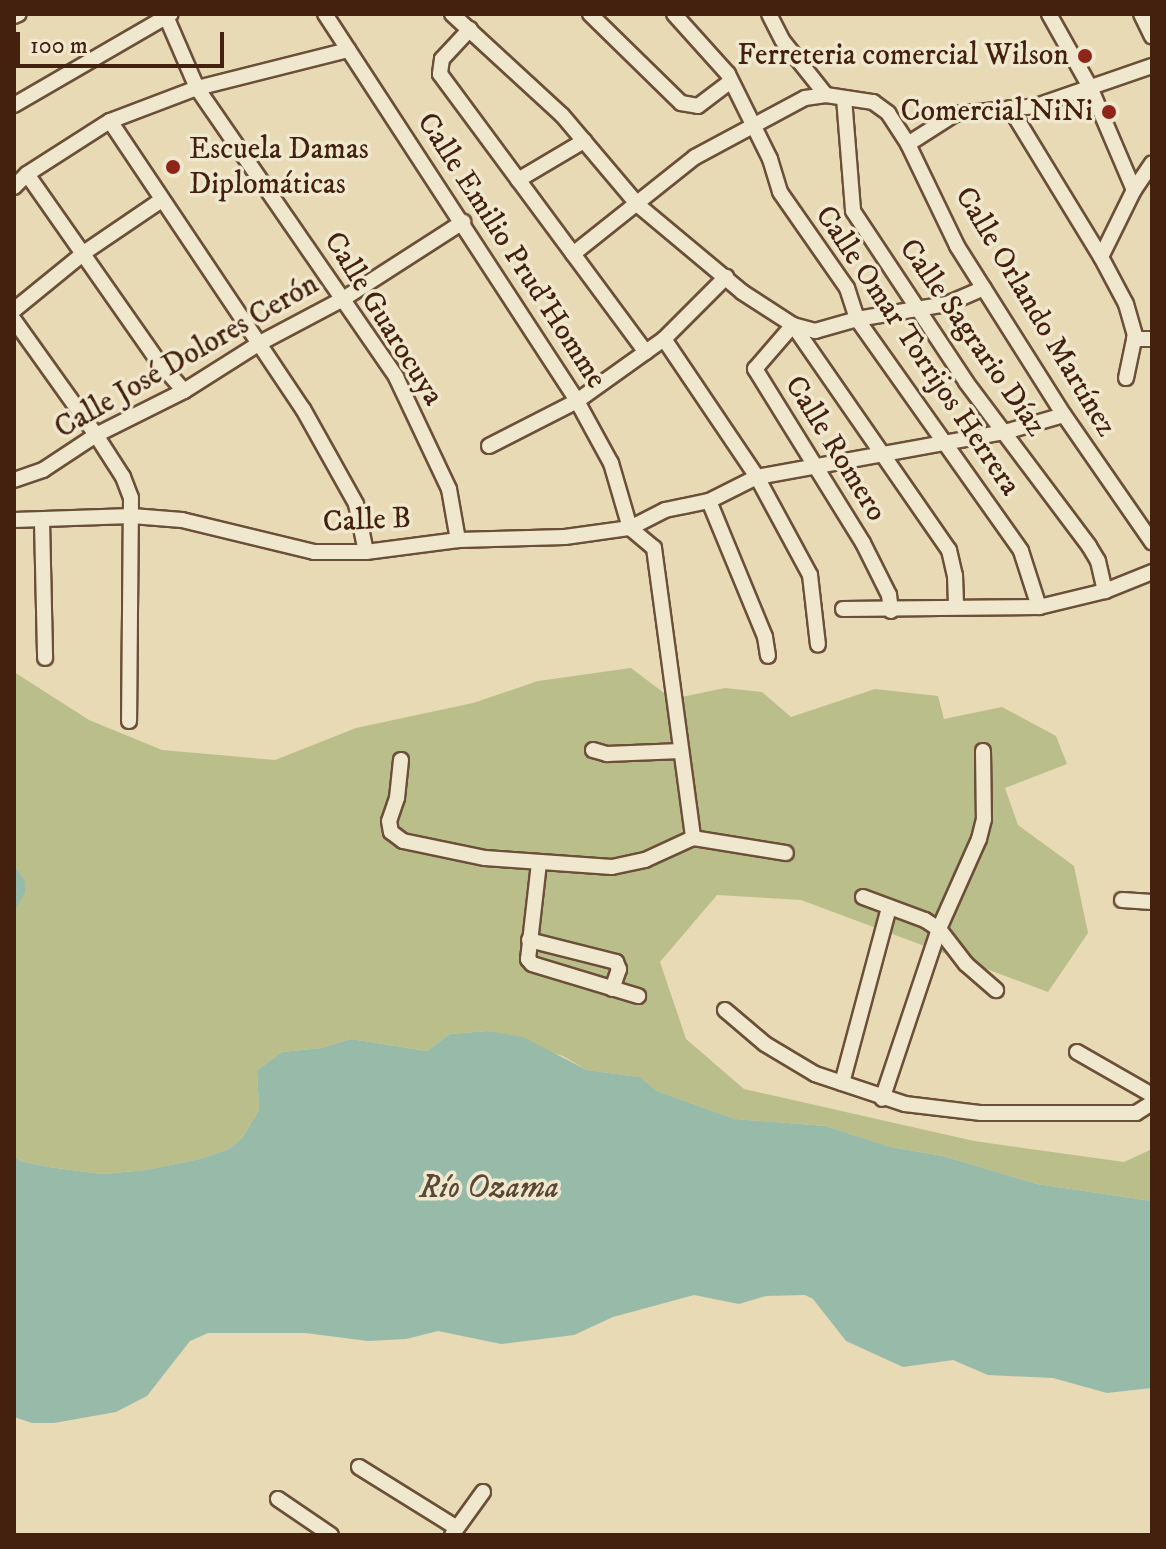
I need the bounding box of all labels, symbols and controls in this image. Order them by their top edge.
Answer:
scale bar [20,16,228,66]
text: 100 m [30,31,88,61]
place label: Ferreteria comercial Wilson [737,38,1069,74]
marker: Ferreteria comercial Wilson [1076,47,1094,65]
place label: Comercial NiNi [901,94,1093,130]
marker: Comercial NiNi [1100,103,1118,121]
street label: Calle Emilio Prud'Homme [408,107,614,395]
place label: Escuela Damas Diplomáticas [189,132,369,202]
marker: Escuela Damas Diplomáticas [164,158,182,176]
street label: Calle Orlando Martínez [946,181,1124,443]
street label: Calle Omar Torrijos Herrera [807,199,1027,503]
street label: Calle Guarocuya [315,226,451,412]
street label: Calle Sagrario Díaz [891,233,1053,443]
street label: Calle José Dolores Cerón [49,267,325,447]
street label: Calle Romero [776,370,894,528]
street label: Calle B [322,501,412,541]
water label: Río Ozama [419,1169,559,1207]

